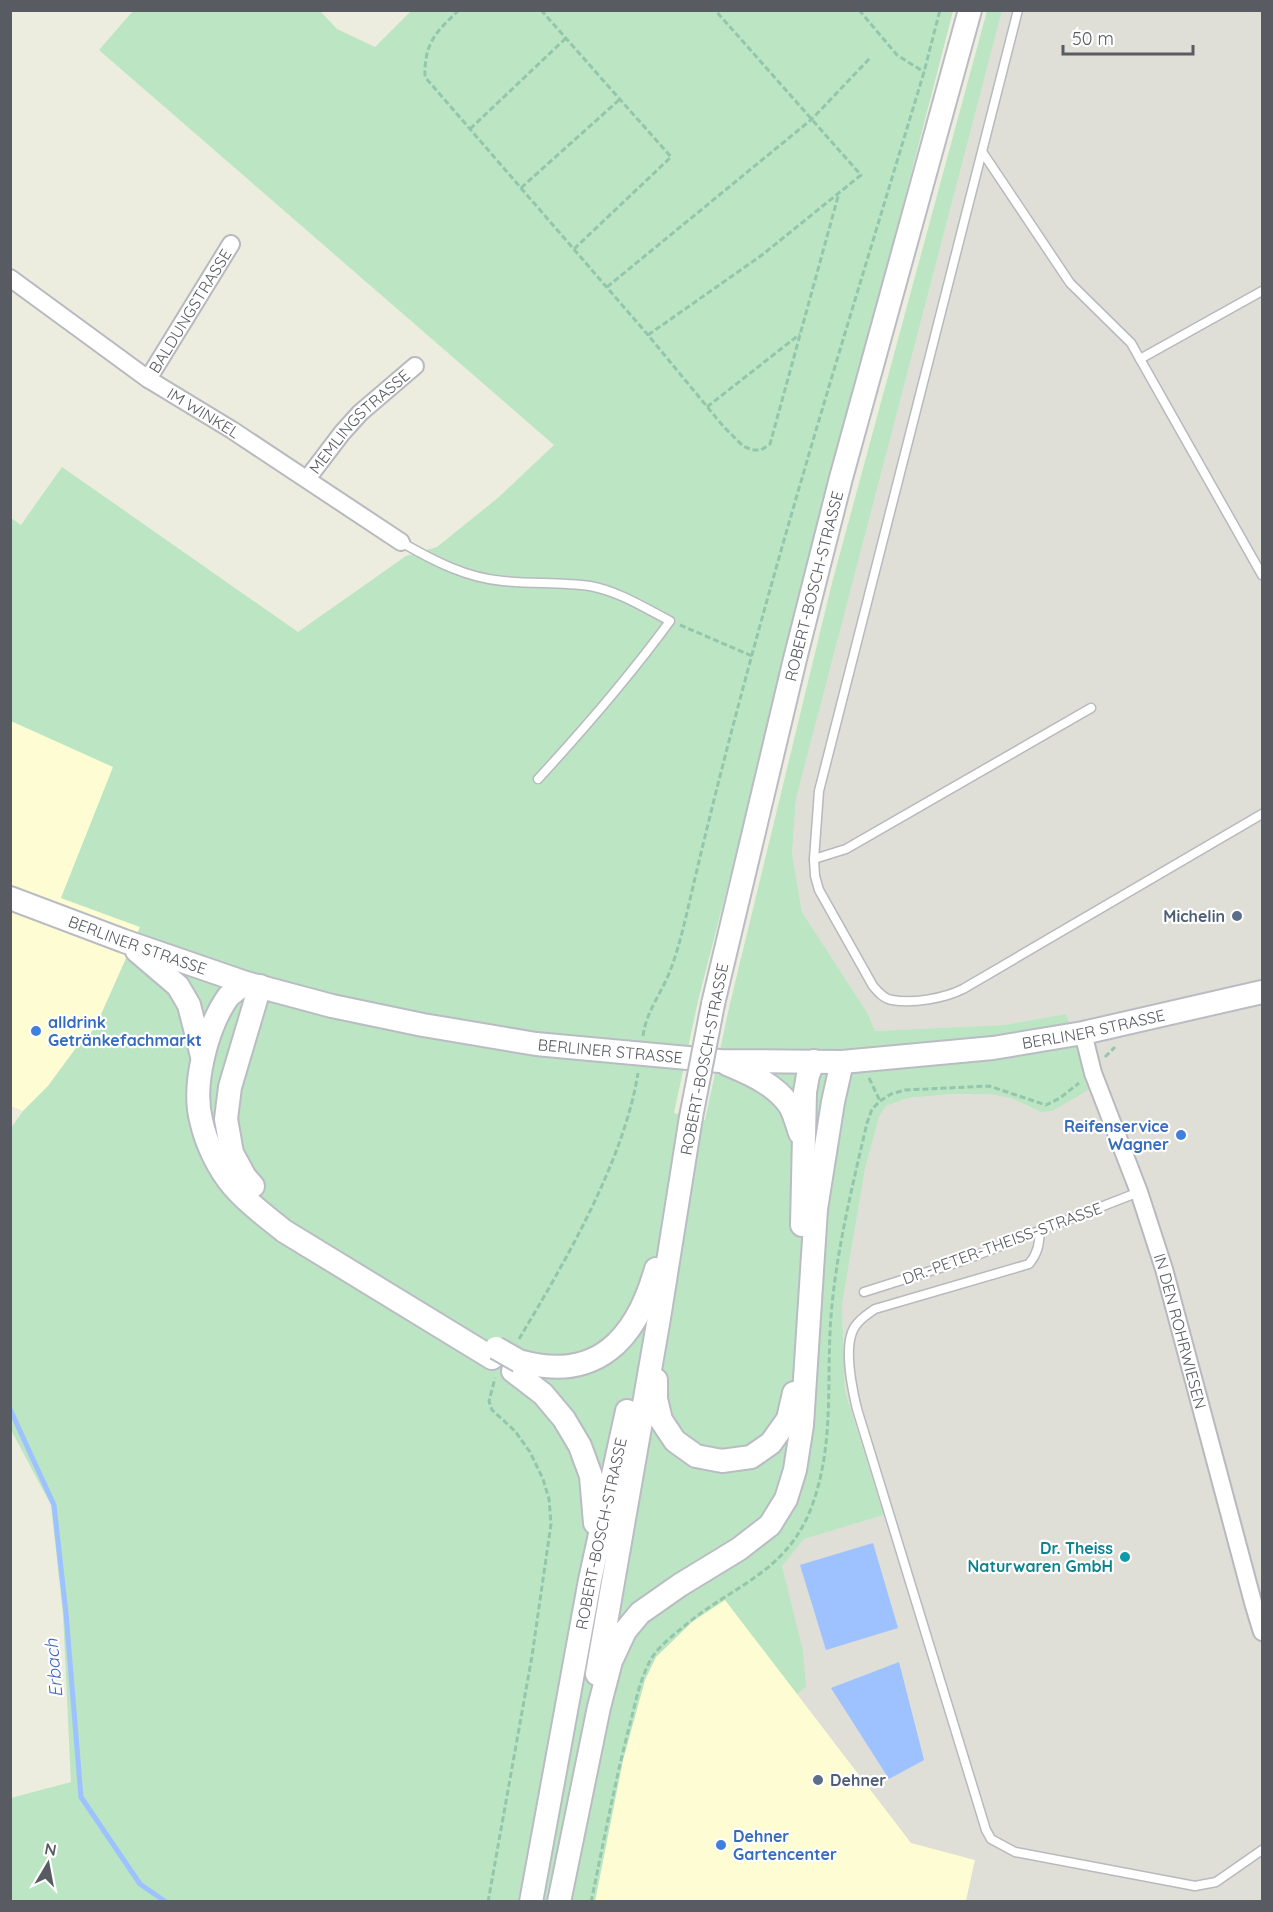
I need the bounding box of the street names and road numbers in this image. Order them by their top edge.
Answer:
street label: BALDUNGSTRASSE [144,245,236,377]
street label: MEMLINGSTRASSE [305,365,414,478]
street label: IM WINKEL [164,383,244,443]
street label: ROBERT-BOSCH-STRASSE [780,489,847,683]
street label: BERLINER STRASSE [66,911,209,979]
street label: ROBERT-BOSCH-STRASSE [676,961,732,1157]
street label: BERLINER STRASSE [1020,1005,1167,1053]
street label: BERLINER STRASSE [537,1034,684,1068]
street label: DR.-PETER-THEISS-STRASSE [899,1198,1105,1288]
street label: IN DEN ROHRWIESEN [1150,1251,1211,1411]
street label: ROBERT-BOSCH-STRASSE [571,1436,631,1631]

